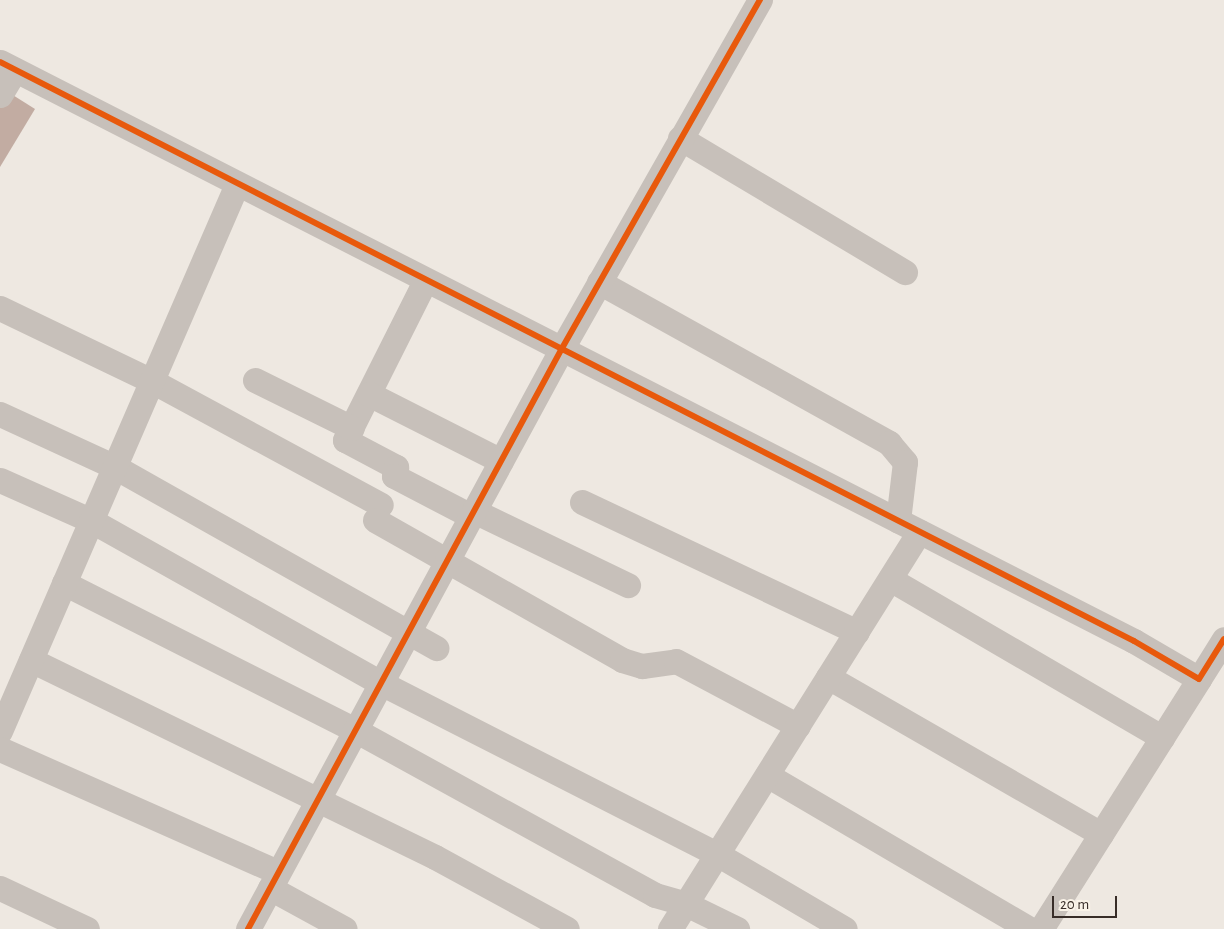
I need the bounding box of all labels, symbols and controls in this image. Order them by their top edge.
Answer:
scale bar [1054,886,1119,918]
text: 20 m [1060,897,1089,912]

